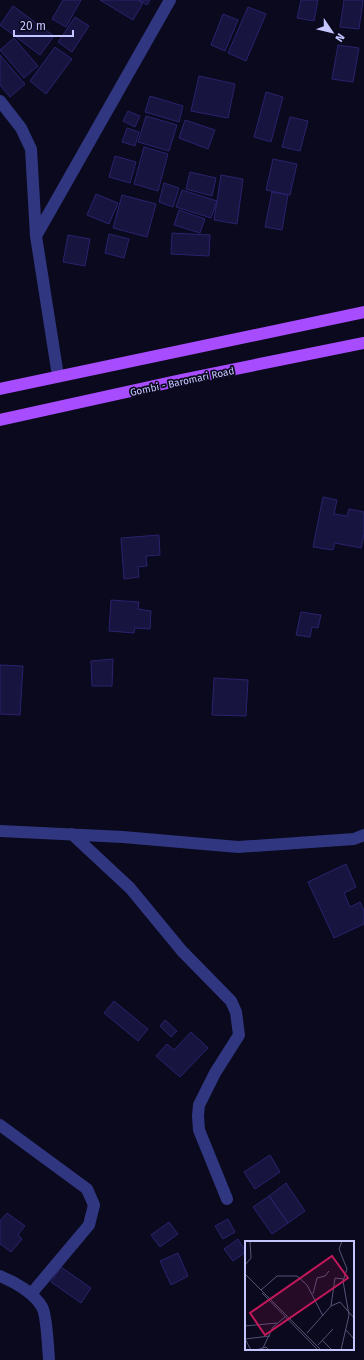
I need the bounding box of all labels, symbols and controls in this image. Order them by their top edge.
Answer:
scale bar [14,12,73,38]
north arrow [312,12,352,52]
text: 20 m [20,19,46,33]
text: N [332,31,347,44]
street label: Gombi - Baromari Road [129,365,235,399]
inset map [245,1241,354,1350]

